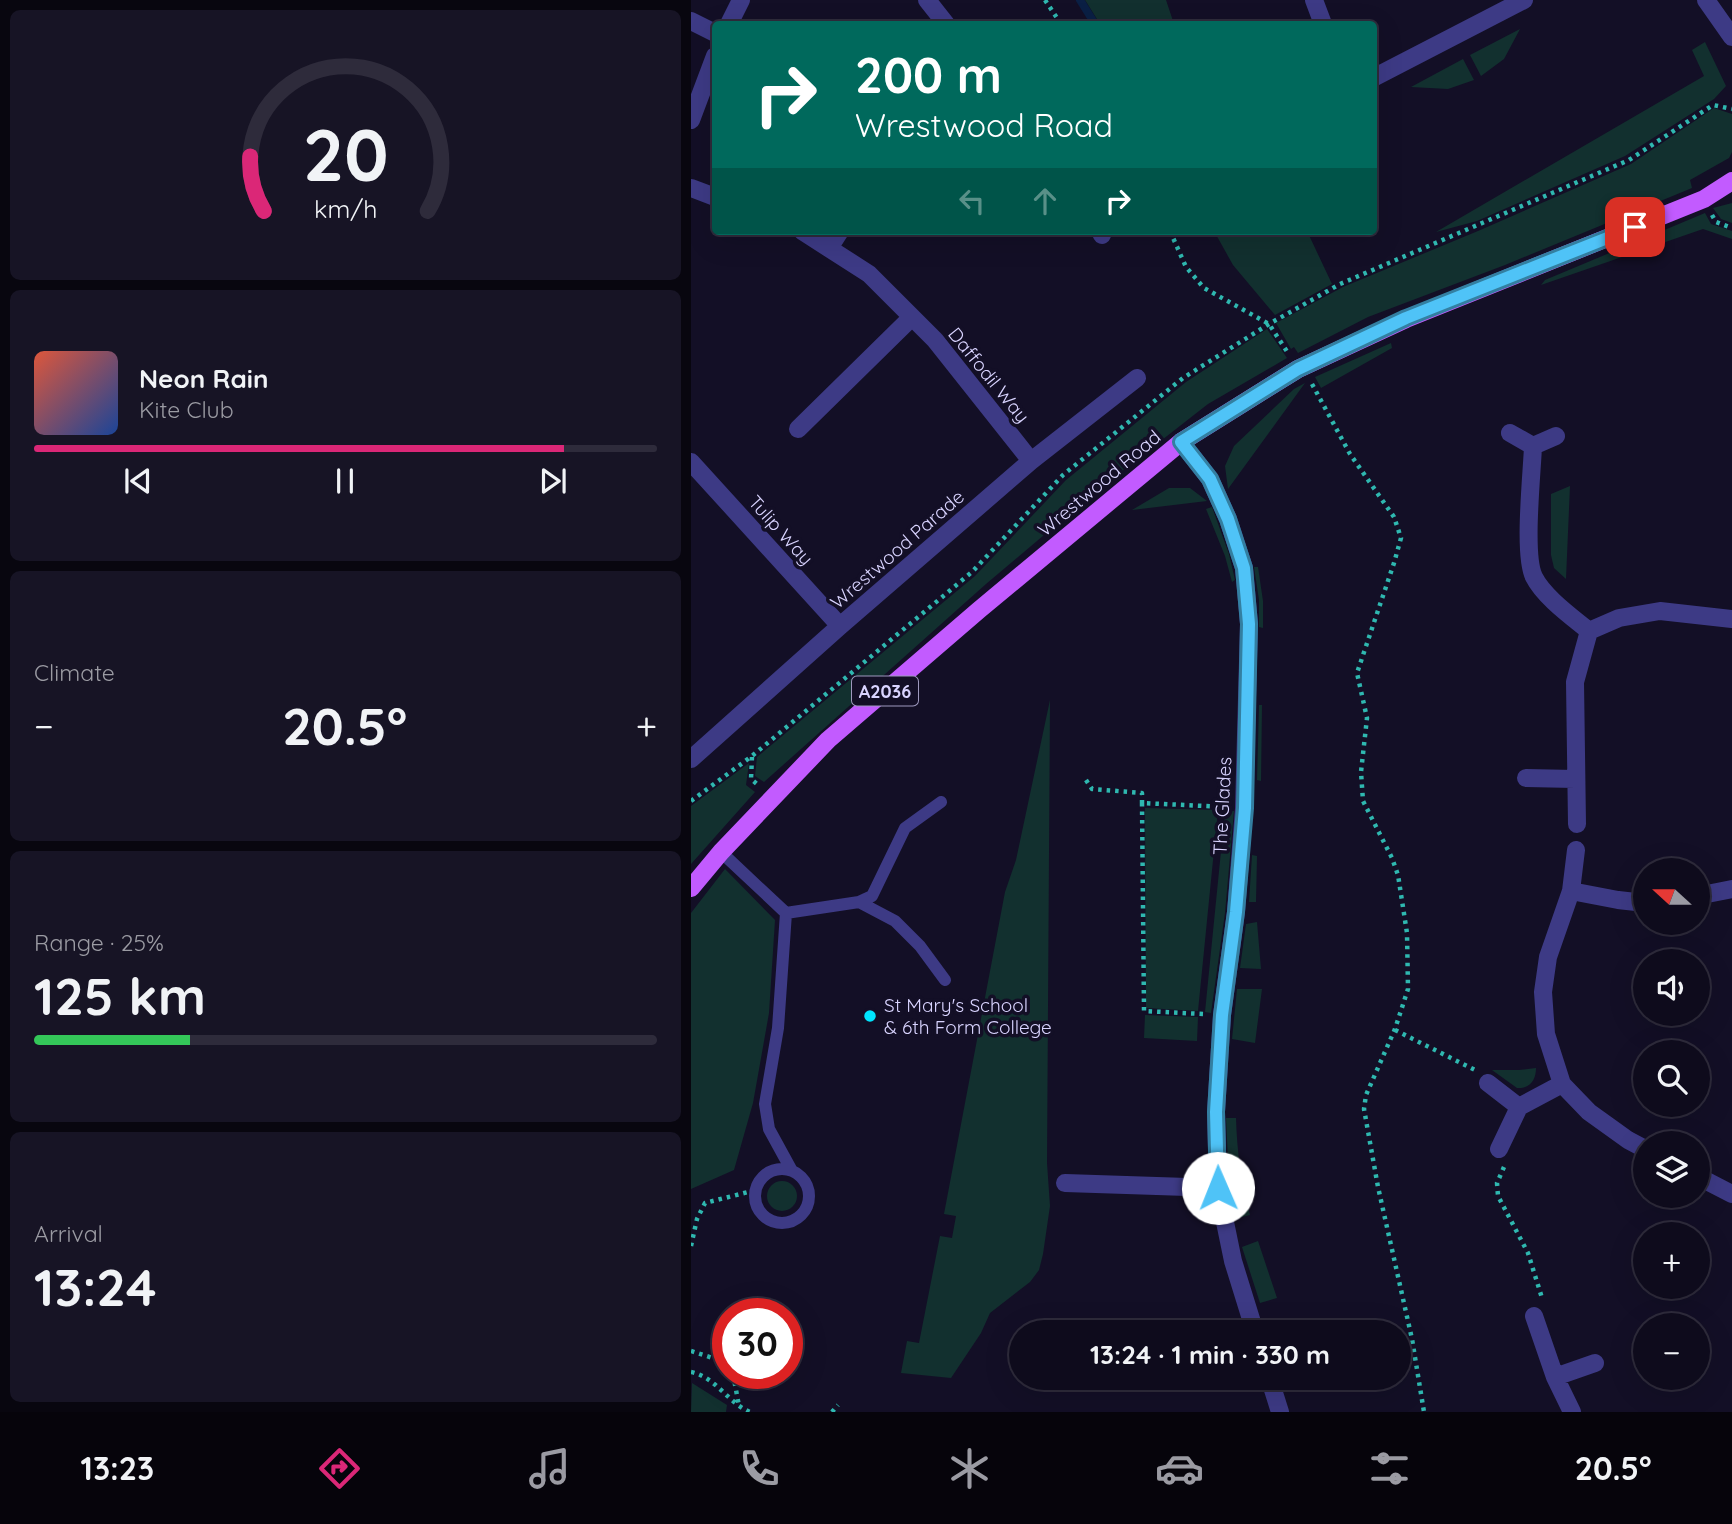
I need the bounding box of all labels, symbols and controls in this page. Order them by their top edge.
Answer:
text: 200 m [855,44,1002,105]
icon: right [740,49,831,140]
text: Wrestwood Road [855,105,1113,145]
text: 20 [302,109,389,200]
icon: left [953,182,991,220]
icon: ahead [1026,182,1064,220]
icon: right [1099,182,1137,220]
text: km/h [314,193,377,224]
pin [1605,197,1665,257]
icon: arrive [1616,208,1654,246]
street label: Daffodil Way [943,322,1035,428]
text: Neon Rain [139,362,268,395]
text: Kite Club [139,395,234,424]
street label: Wrestwood Road [1033,425,1165,541]
icon: previous [119,462,157,500]
icon: pause [326,462,364,500]
icon: next [534,462,572,500]
street label: Wrestwood Parade [825,484,969,614]
street label: Tulip Way [743,490,819,570]
text: Climate [34,658,115,687]
road number: A2036 [852,676,918,706]
text: 20.5° [282,693,407,758]
text: − [34,702,54,750]
text: + [636,702,657,750]
street label: The Glades [1207,756,1237,856]
north arrow [1633,858,1709,934]
map controls [1633,858,1710,1390]
text: Range · 25% [34,928,164,957]
button: sound [1633,949,1710,1026]
text: 125 km [34,963,206,1028]
place label: St Mary's School & 6th Form College [884,993,1052,1039]
marker: St Mary's School & 6th Form College [862,1008,878,1024]
button: search [1633,1040,1710,1117]
button: layers [1633,1131,1710,1208]
position arrow [1181,1151,1255,1225]
text: Arrival [34,1219,103,1248]
button: + [1633,1222,1710,1299]
text: 13:24 [34,1254,157,1319]
speed limit sign: 30 [712,1298,803,1389]
button: − [1633,1313,1710,1390]
text: 13:24 · 1 min · 330 m [1090,1338,1330,1371]
icon: directions [315,1444,364,1493]
icon: music [525,1444,574,1493]
icon: phone [735,1444,784,1493]
icon: climate [945,1444,994,1493]
icon: car [1155,1444,1204,1493]
icon: filters [1365,1444,1414,1493]
text: 13:23 [80,1448,154,1488]
text: 20.5° [1575,1448,1652,1488]

